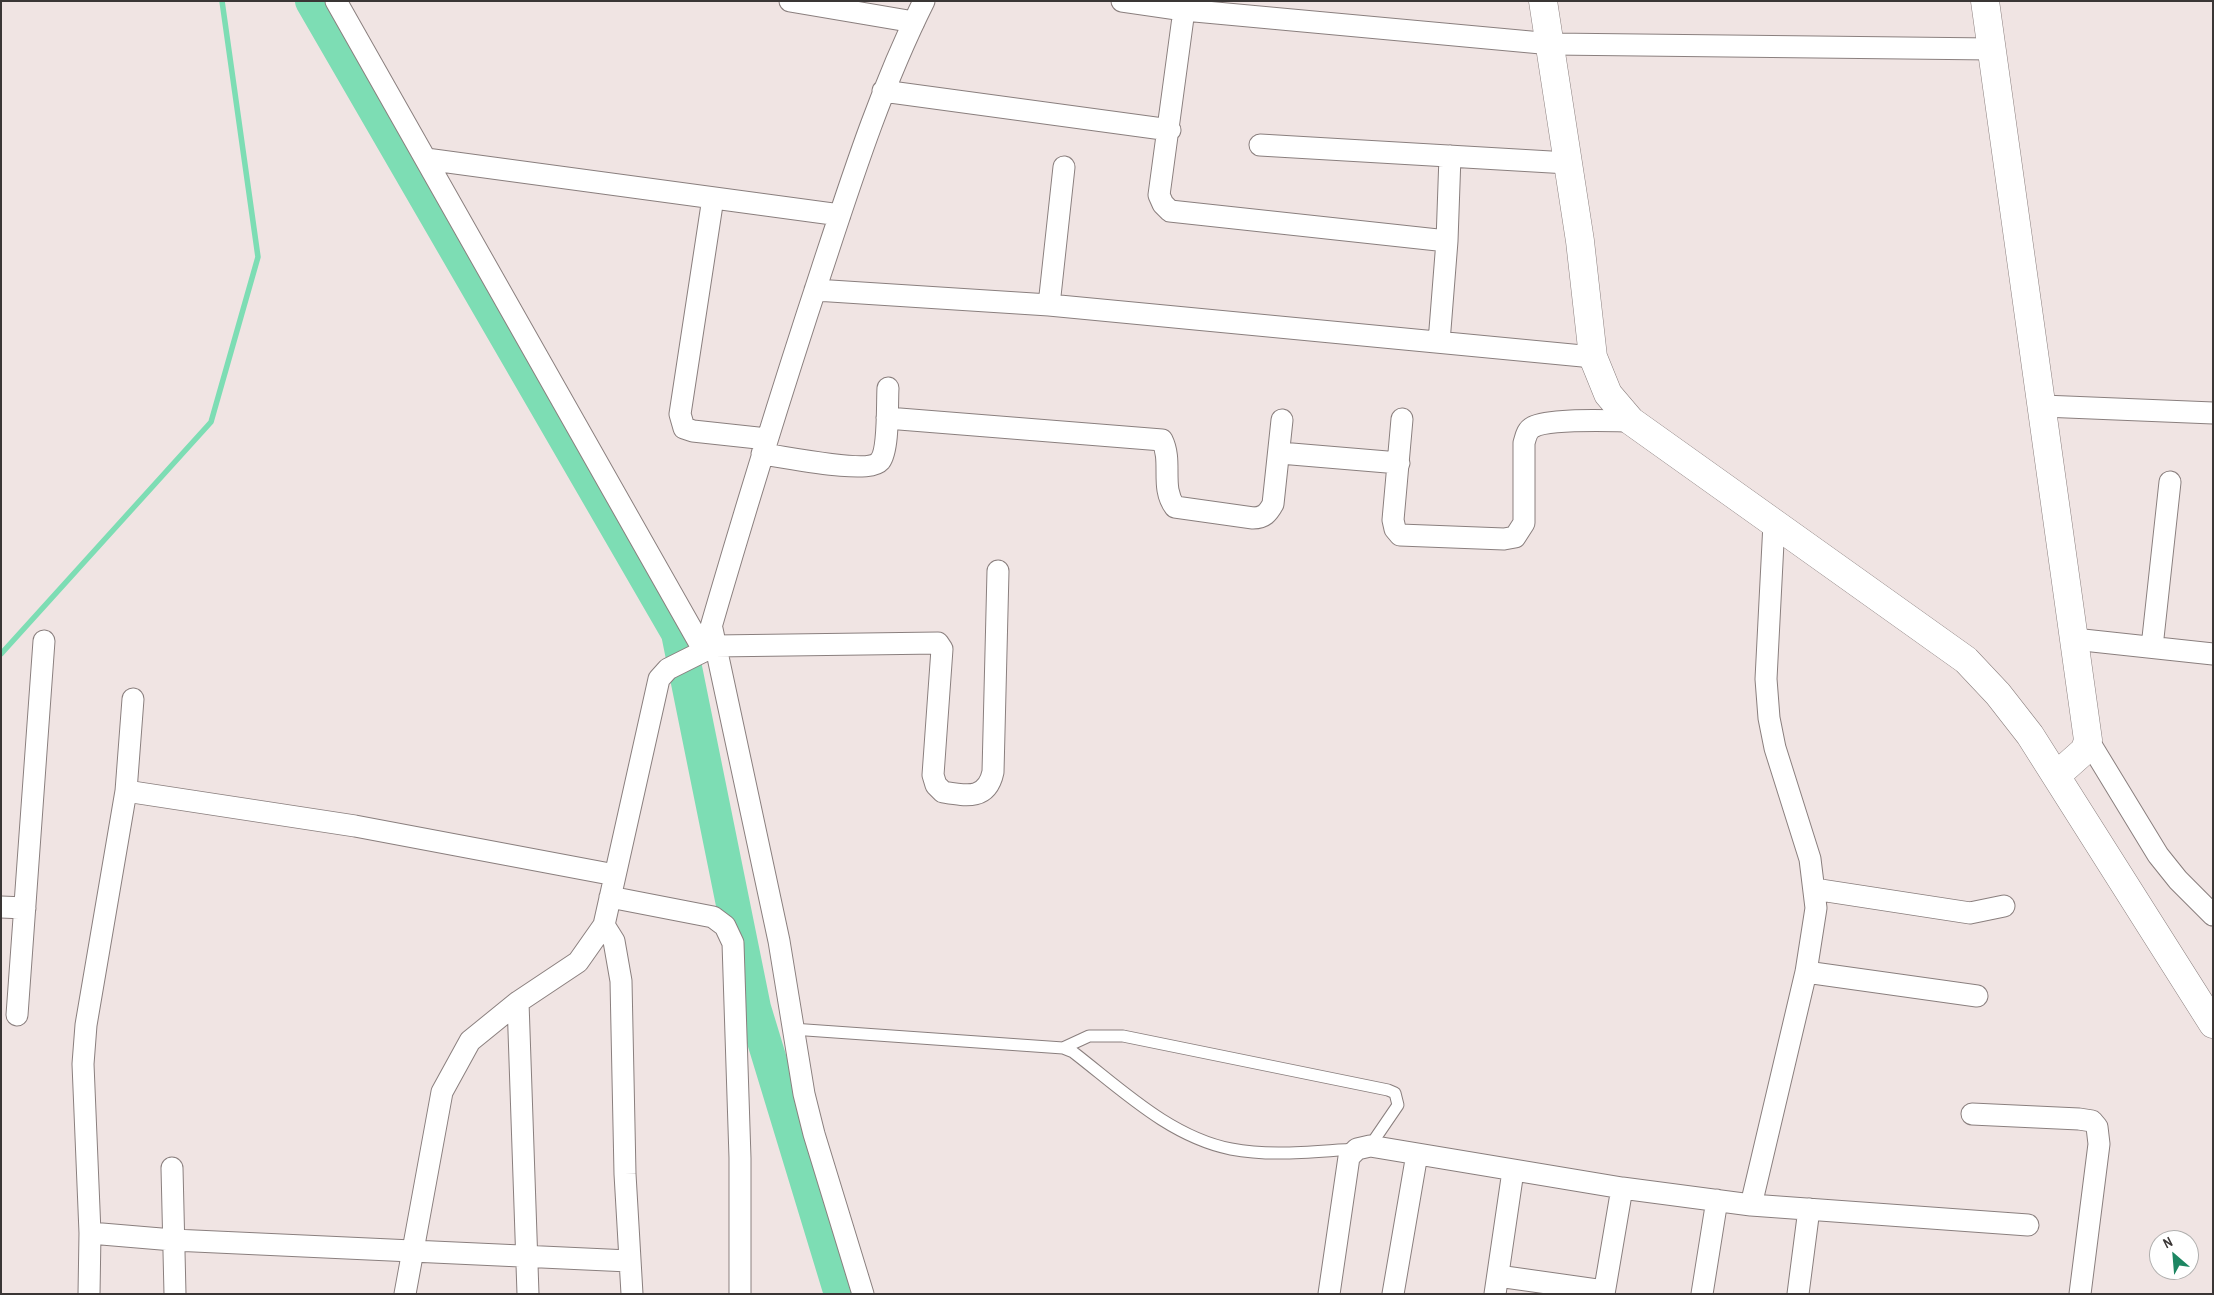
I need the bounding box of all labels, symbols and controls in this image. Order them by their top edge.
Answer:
north arrow [2149,1230,2199,1280]
text: N [2160,1233,2175,1252]

